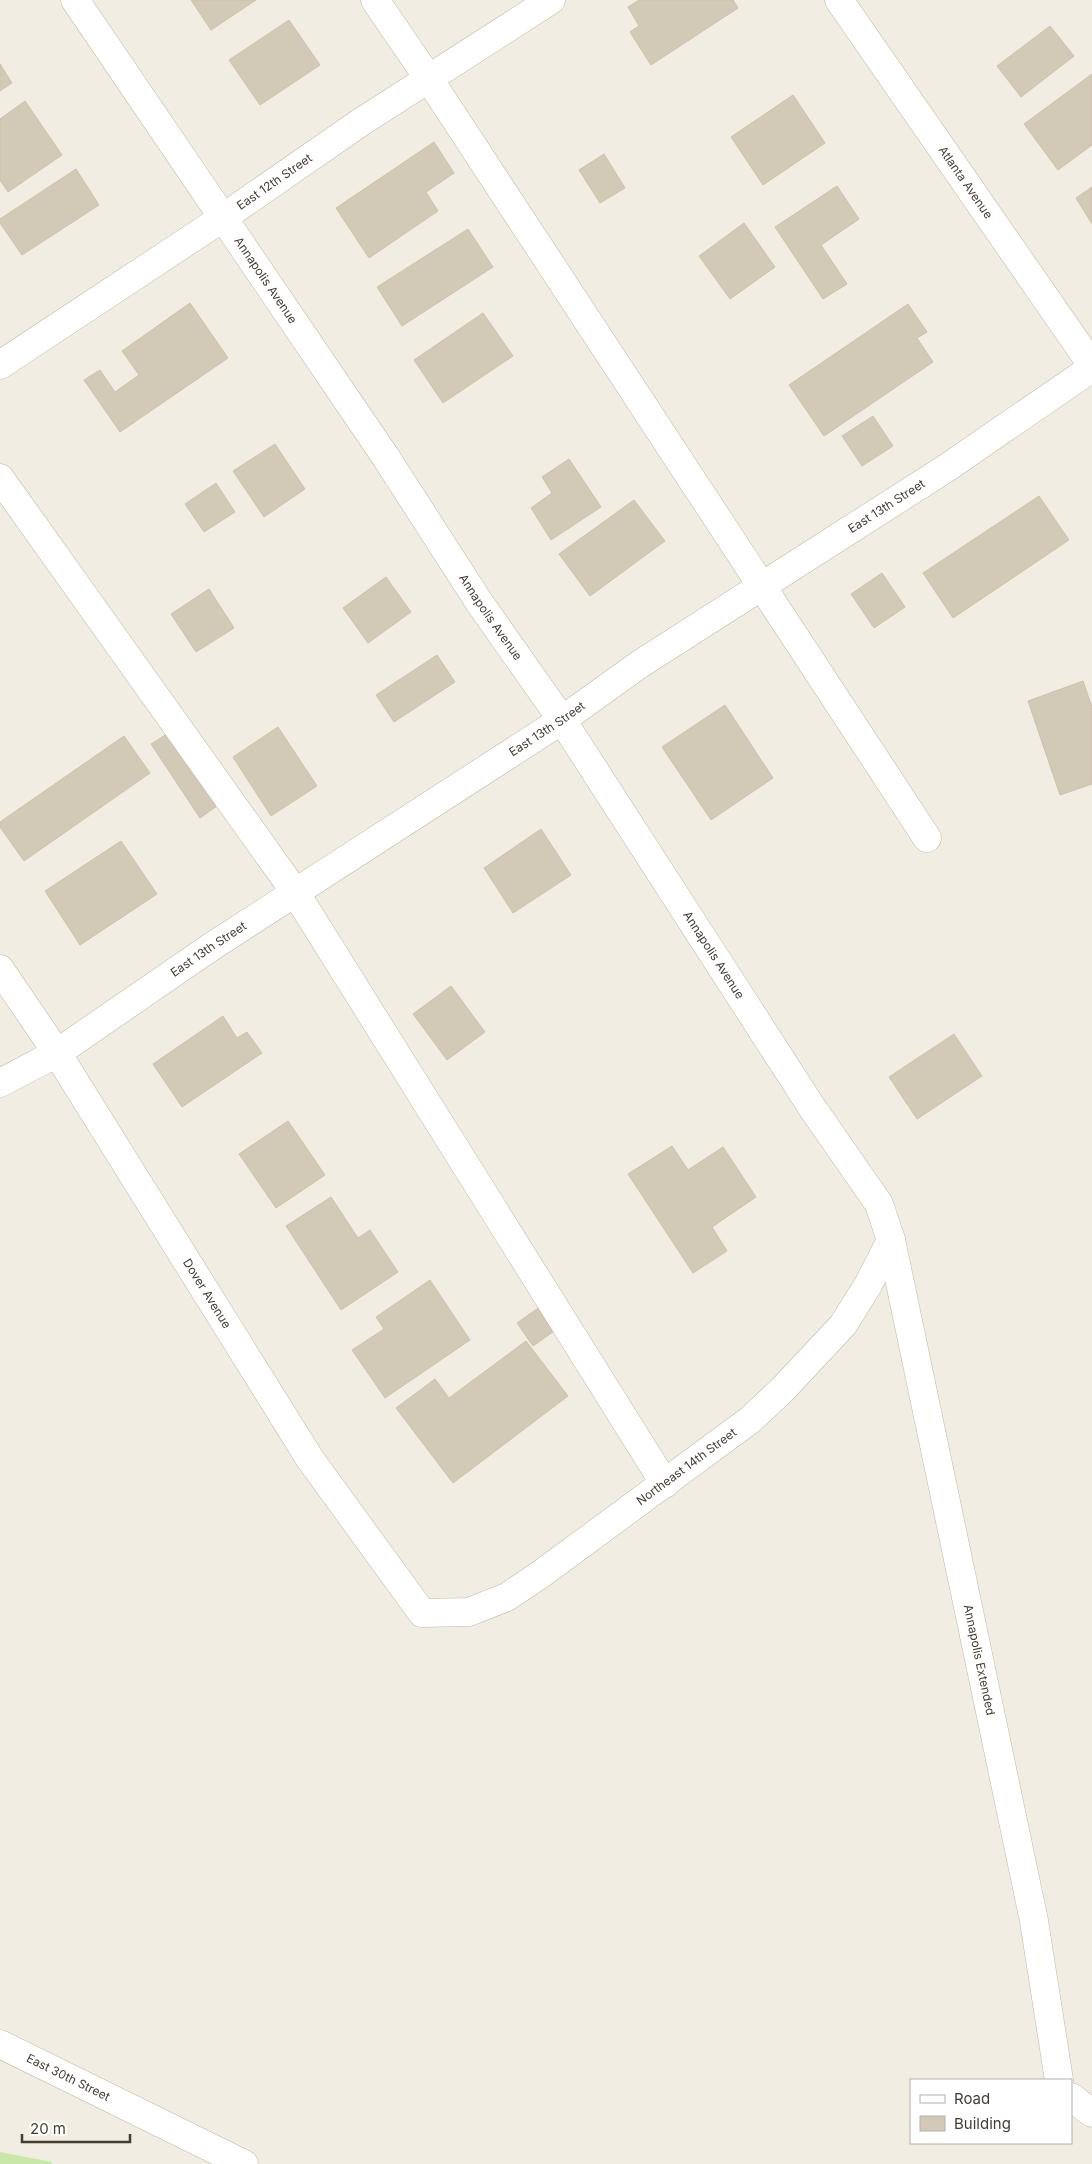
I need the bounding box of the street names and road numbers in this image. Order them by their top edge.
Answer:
street label: Atlanta Avenue [935,143,996,221]
street label: East 12th Street [234,150,315,213]
street label: Annapolis Avenue [231,234,301,326]
street label: East 13th Street [845,476,928,536]
street label: Annapolis Avenue [456,571,526,663]
street label: East 13th Street [506,698,588,759]
street label: Annapolis Avenue [680,908,748,1001]
street label: East 13th Street [167,918,249,980]
street label: Dover Avenue [180,1256,235,1331]
street label: Northeast 14th Street [633,1425,739,1508]
street label: Annapolis Extended [961,1603,999,1717]
street label: East 30th Street [24,2050,113,2104]

